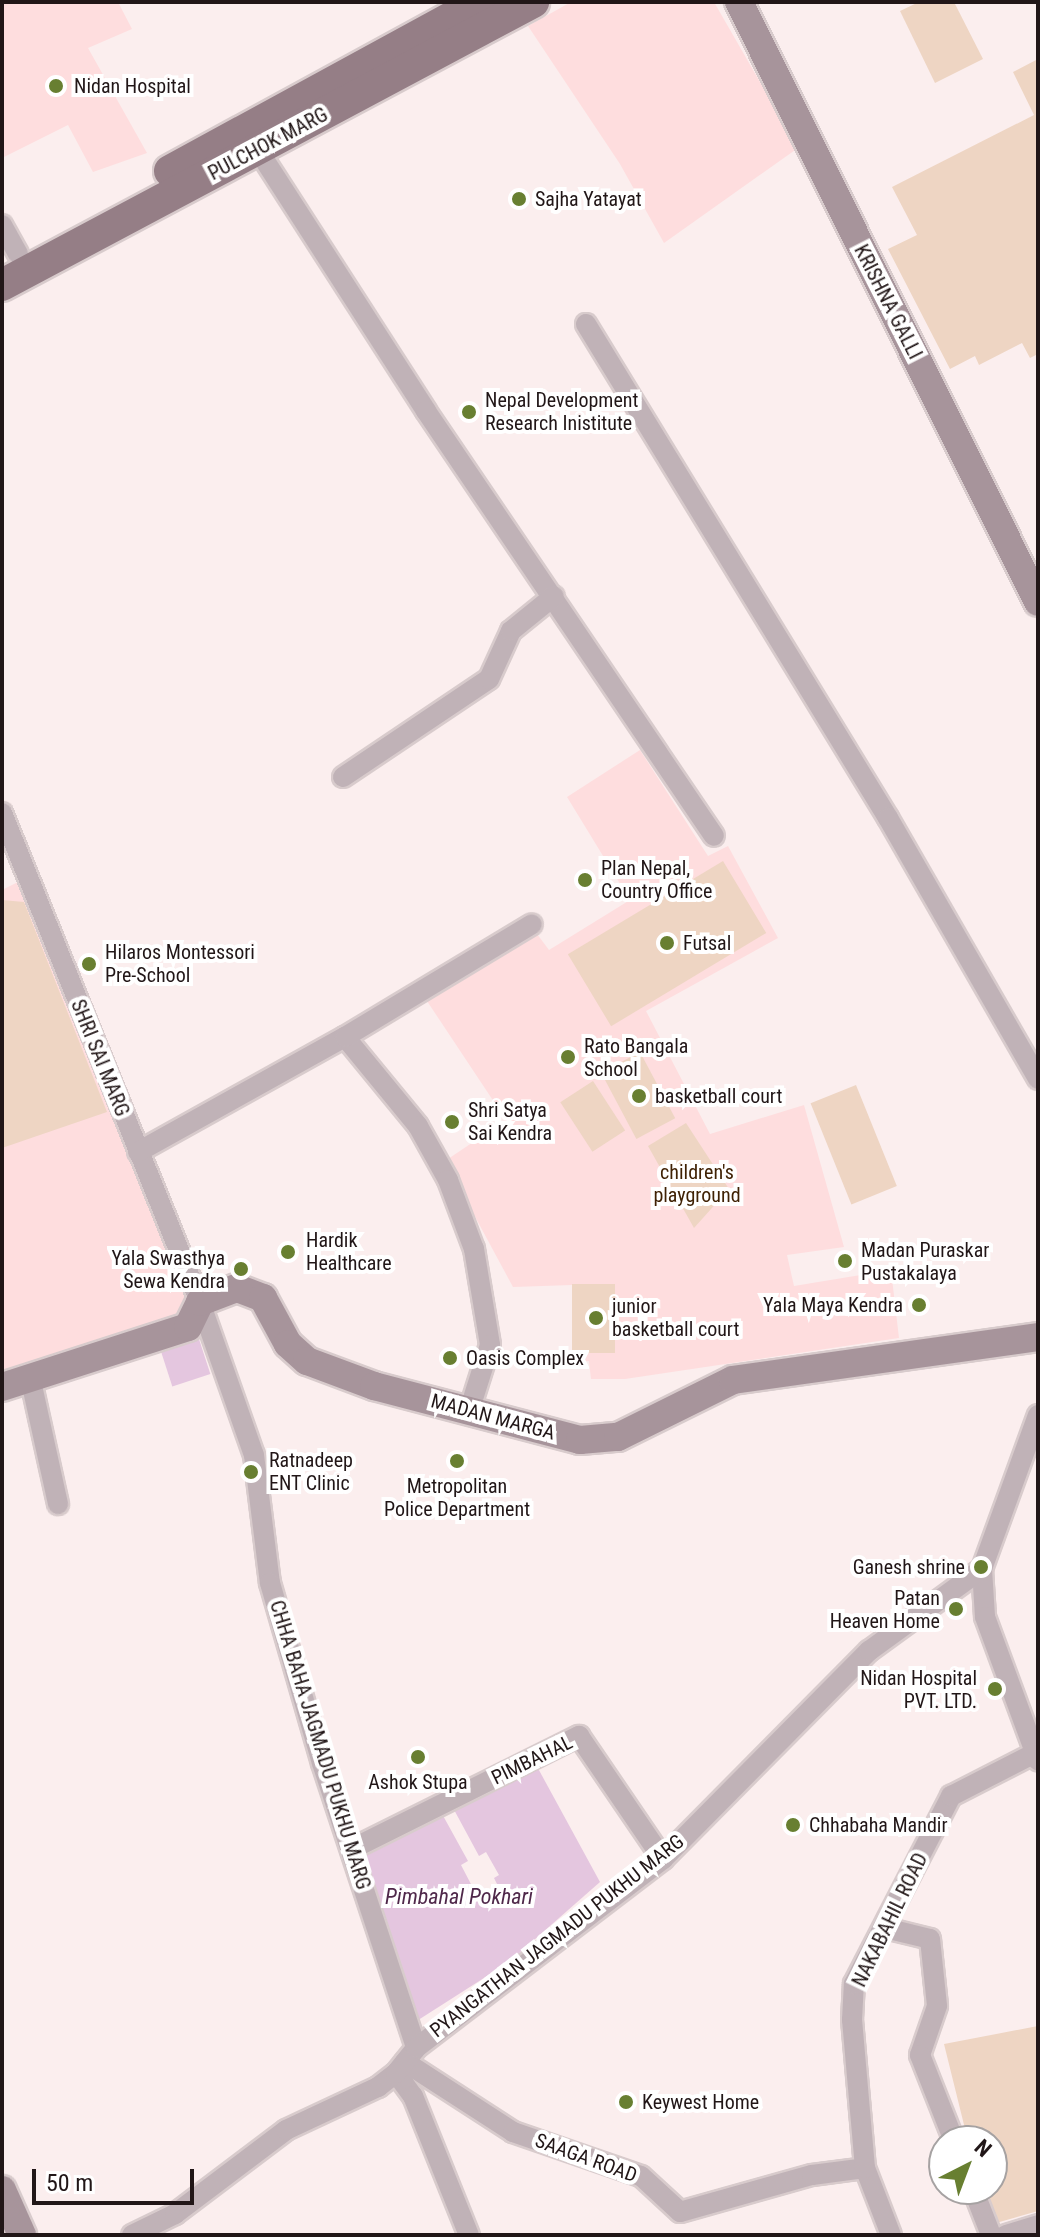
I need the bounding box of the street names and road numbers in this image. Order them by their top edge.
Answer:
street label: PULCHOK MARG [204,102,332,186]
street label: KRISHNA GALLI [849,241,927,363]
street label: SHRI SAI MARG [66,996,134,1120]
street label: MADAN MARGA [428,1389,558,1445]
street label: CHHA BAHA JAGMADU PUKHU MARG [265,1598,375,1892]
street label: PIMBAHAL [488,1730,576,1790]
street label: PYANGATHAN JAGMADU PUKHU MARG [425,1829,689,2043]
street label: NAKABAHIL ROAD [847,1849,933,1991]
street label: SAAGA ROAD [532,2128,640,2188]

